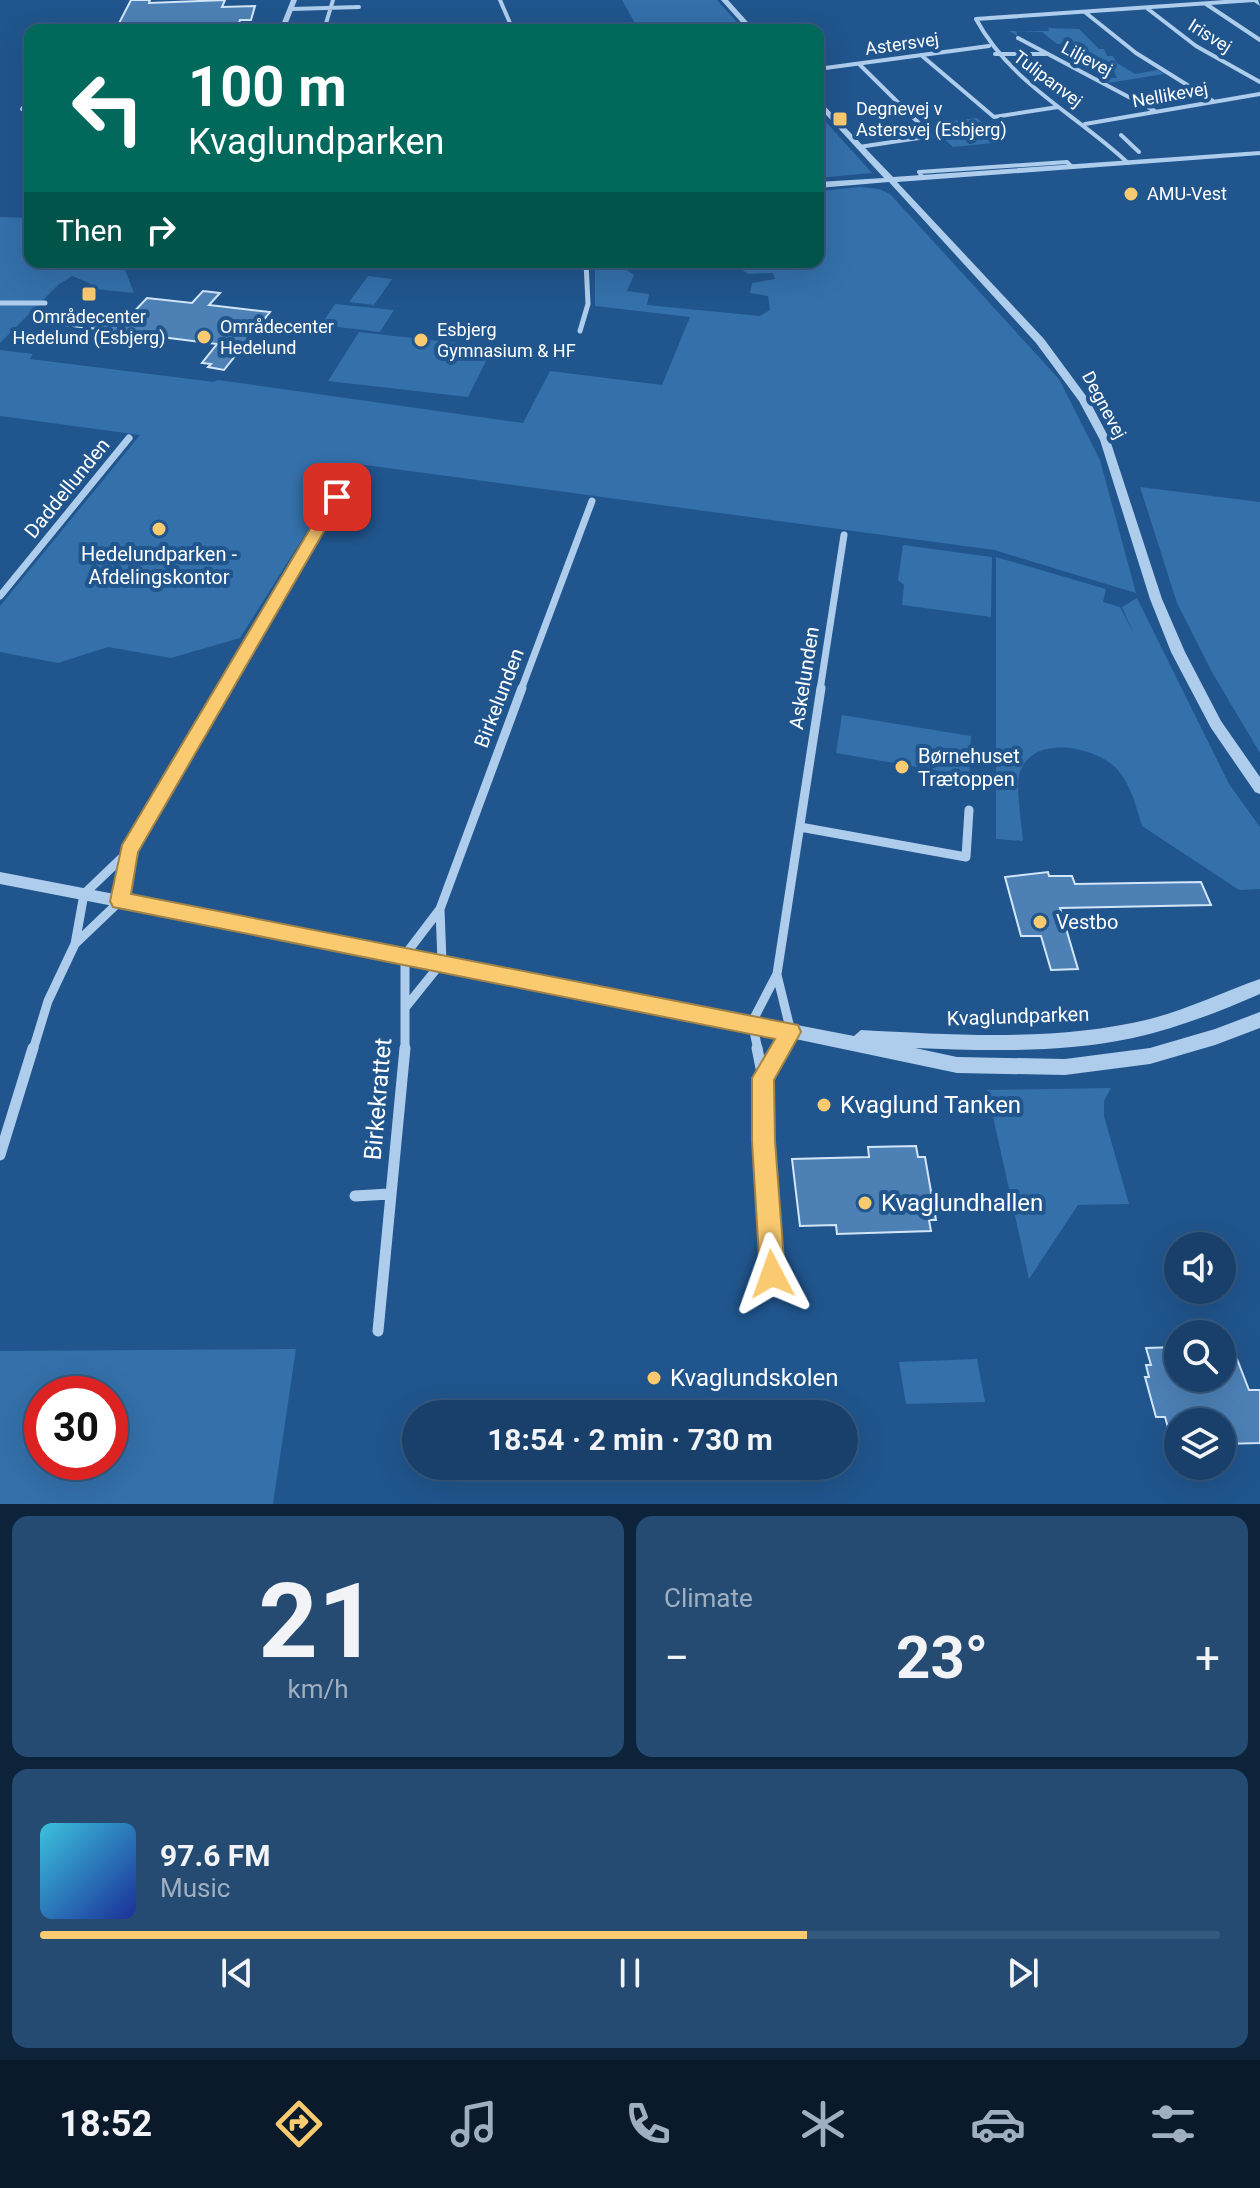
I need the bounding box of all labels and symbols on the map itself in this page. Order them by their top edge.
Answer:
street label: Irisvej [1185,14,1236,57]
street label: Astersvej [864,28,940,59]
street label: Liljevej [1058,36,1116,81]
street label: Tulipanvej [1010,46,1087,111]
street label: Nellikevej [1130,78,1209,111]
place label: Degnevej v Astersvej (Esbjerg) [856,98,1007,141]
marker: Degnevej v Astersvej (Esbjerg) [831,110,849,128]
place label: AMU-Vest [1147,183,1227,204]
marker: AMU-Vest [1122,185,1140,203]
marker: Områdecenter Hedelund (Esbjerg) [80,285,98,303]
place label: Områdecenter Hedelund (Esbjerg) [13,306,165,349]
place label: Områdecenter Hedelund [220,316,334,358]
place label: Esbjerg Gymnasium & HF [437,319,576,361]
marker: Områdecenter Hedelund [195,328,213,346]
marker: Esbjerg Gymnasium & HF [412,331,430,349]
street label: Degnevej [1078,367,1131,442]
street label: Daddellunden [19,433,115,543]
pin [303,463,371,531]
marker: Hedelundparken - Afdelingskontor [150,520,168,538]
place label: Hedelundparken - Afdelingskontor [81,542,237,589]
street label: Askelunden [784,625,824,731]
street label: Birkelunden [469,645,529,751]
place label: Børnehuset Trætoppen [918,744,1020,791]
marker: Børnehuset Trætoppen [893,758,911,776]
place label: Vestbo [1056,910,1118,934]
marker: Vestbo [1031,913,1049,931]
street label: Kvaglundparken [946,1002,1090,1030]
street label: Birkekrattet [359,1036,397,1161]
place label: Kvaglund Tanken [840,1091,1021,1119]
marker: Kvaglund Tanken [815,1096,833,1114]
place label: Kvaglundhallen [881,1189,1043,1217]
marker: Kvaglundhallen [856,1194,874,1212]
position arrow [730,1232,814,1316]
place label: Kvaglundskolen [670,1364,838,1392]
marker: Kvaglundskolen [645,1369,663,1387]
speed limit sign: 30 [24,1376,128,1480]

